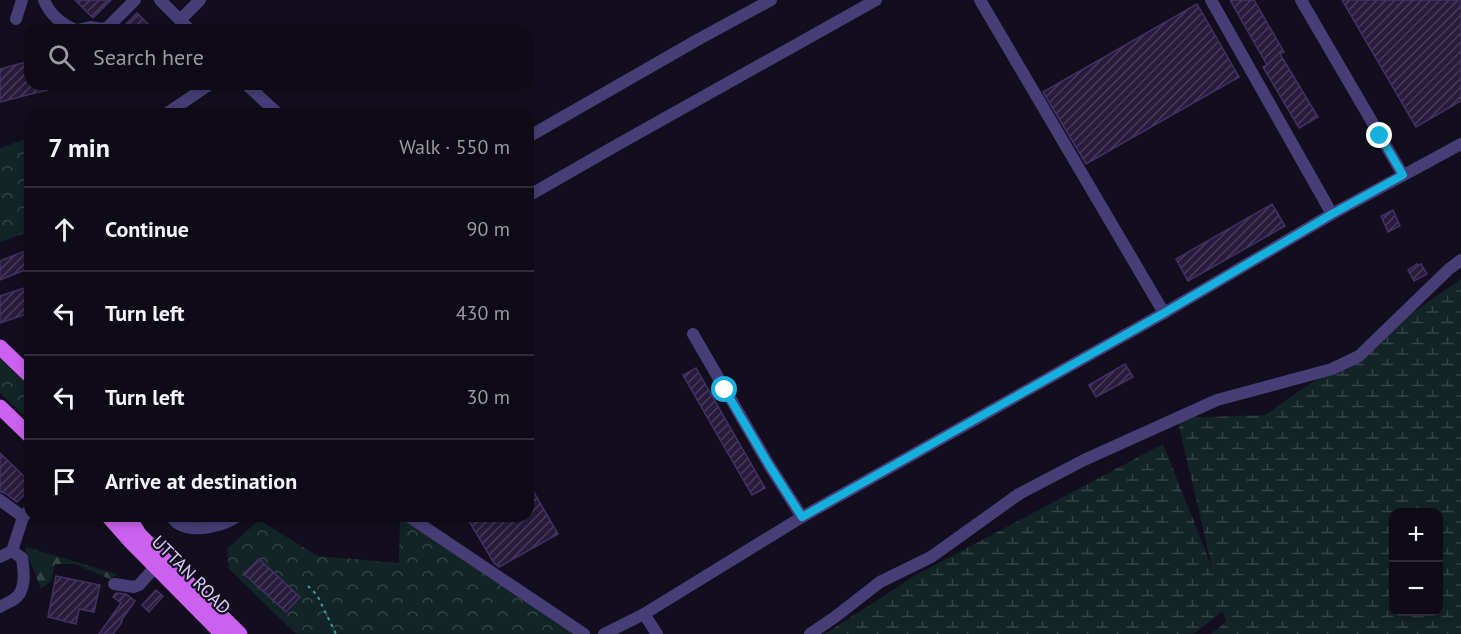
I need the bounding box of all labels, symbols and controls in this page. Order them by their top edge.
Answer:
search box [24,24,534,90]
icon: search [45,41,78,74]
text: Search here [93,43,204,71]
route end [1366,122,1392,148]
text: 7 min [48,131,110,164]
text: Walk · 550 m [399,134,510,160]
icon: ahead [48,213,81,246]
text: Continue [105,215,189,243]
text: 90 m [467,216,510,242]
icon: left [48,297,81,330]
text: Turn left [105,299,185,327]
text: 430 m [456,300,510,326]
route start [711,376,737,402]
icon: left [48,381,81,414]
text: Turn left [105,383,185,411]
text: 30 m [467,384,510,410]
icon: arrive [48,465,81,498]
text: Arrive at destination [105,467,297,495]
map controls [1389,508,1443,616]
button: + [1389,508,1443,562]
street label: UTTAN ROAD [147,530,236,619]
button: − [1389,562,1443,616]

